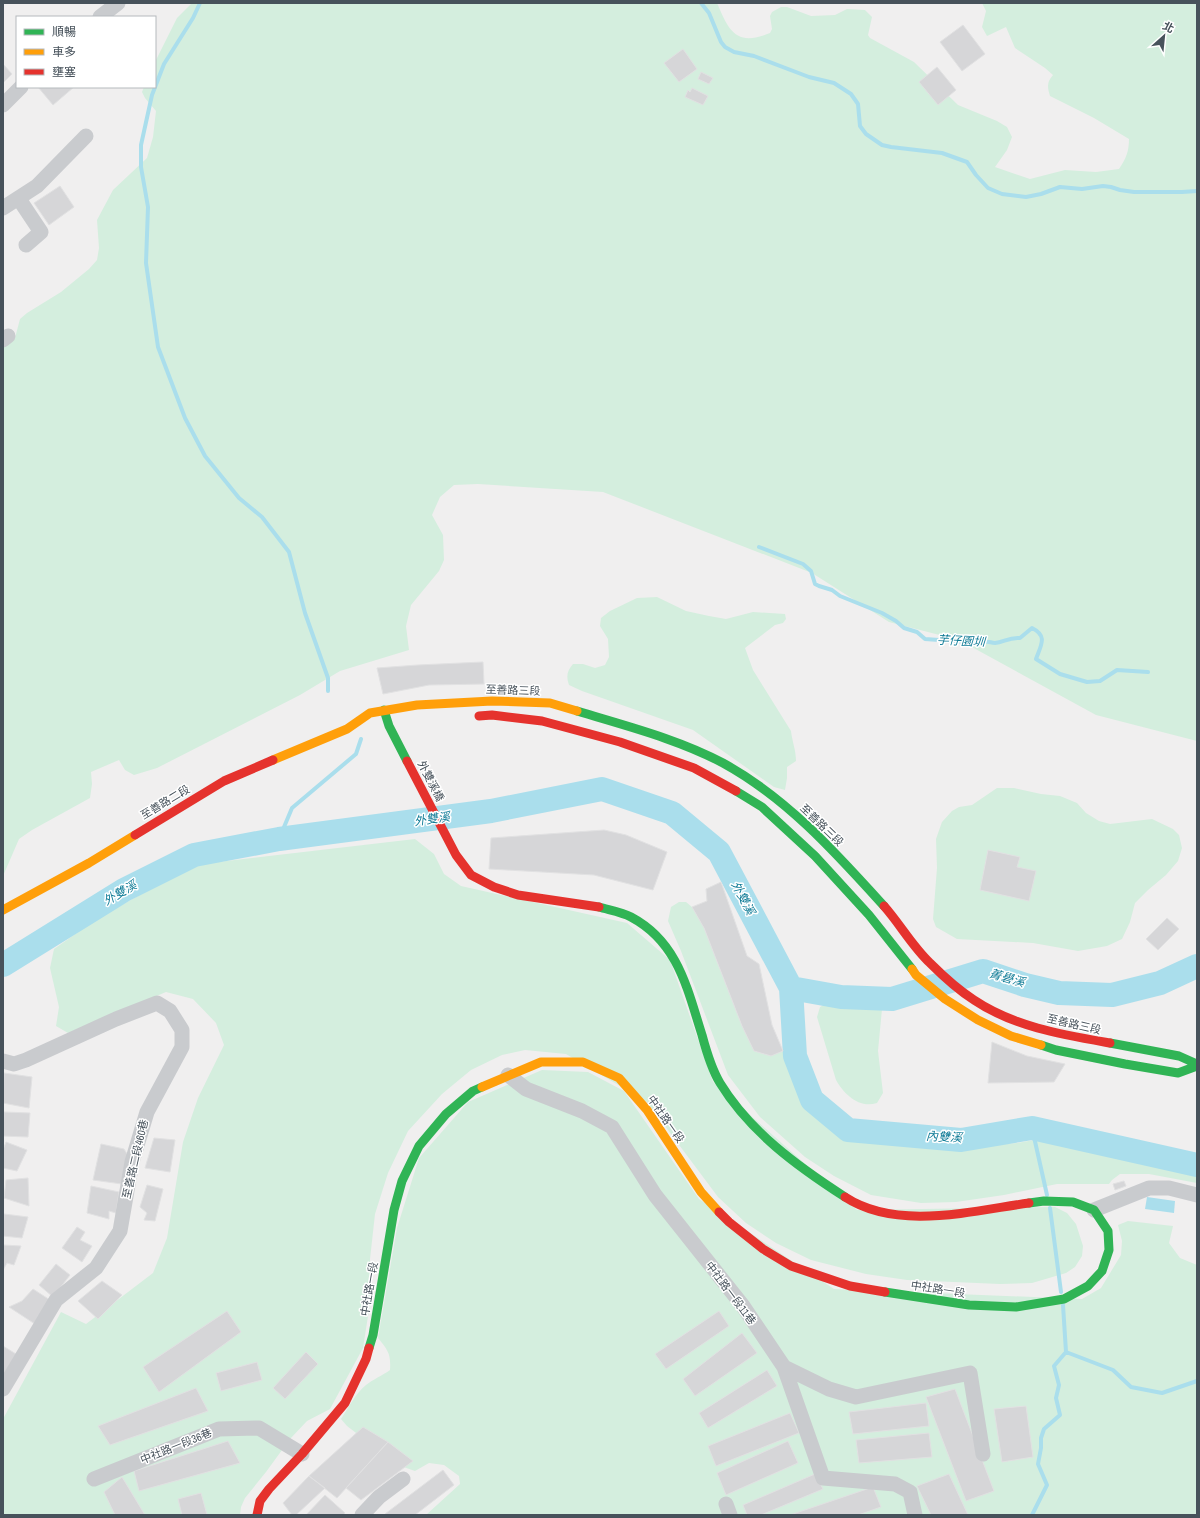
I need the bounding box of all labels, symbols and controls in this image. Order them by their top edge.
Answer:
legend [16,16,156,88]
north arrow [1144,16,1184,56]
text: 北 [1160,18,1177,36]
text: 順暢 [52,24,76,40]
text: 車多 [52,44,76,60]
text: 壅塞 [52,64,76,80]
water label: 芋仔園圳 [937,632,987,650]
street label: 至善路三段 [485,682,541,698]
street label: 外雙溪橋 [415,758,447,804]
street label: 至善路二段 [138,782,192,822]
street label: 至善路三段 [797,801,847,849]
water label: 外雙溪 [413,808,453,829]
water label: 外雙溪 [100,876,141,909]
water label: 外雙溪 [727,878,759,919]
water label: 菁礐溪 [987,965,1028,991]
street label: 至善路三段 [1046,1011,1102,1037]
street label: 中社路一段 [644,1092,688,1146]
street label: 至善路二段460巷 [119,1118,151,1200]
water label: 內雙溪 [926,1128,964,1146]
street label: 中社路一段11巷 [703,1259,759,1327]
street label: 中社路一段 [357,1261,381,1317]
street label: 中社路一段 [910,1278,966,1300]
street label: 中社路一段36巷 [138,1425,214,1467]

